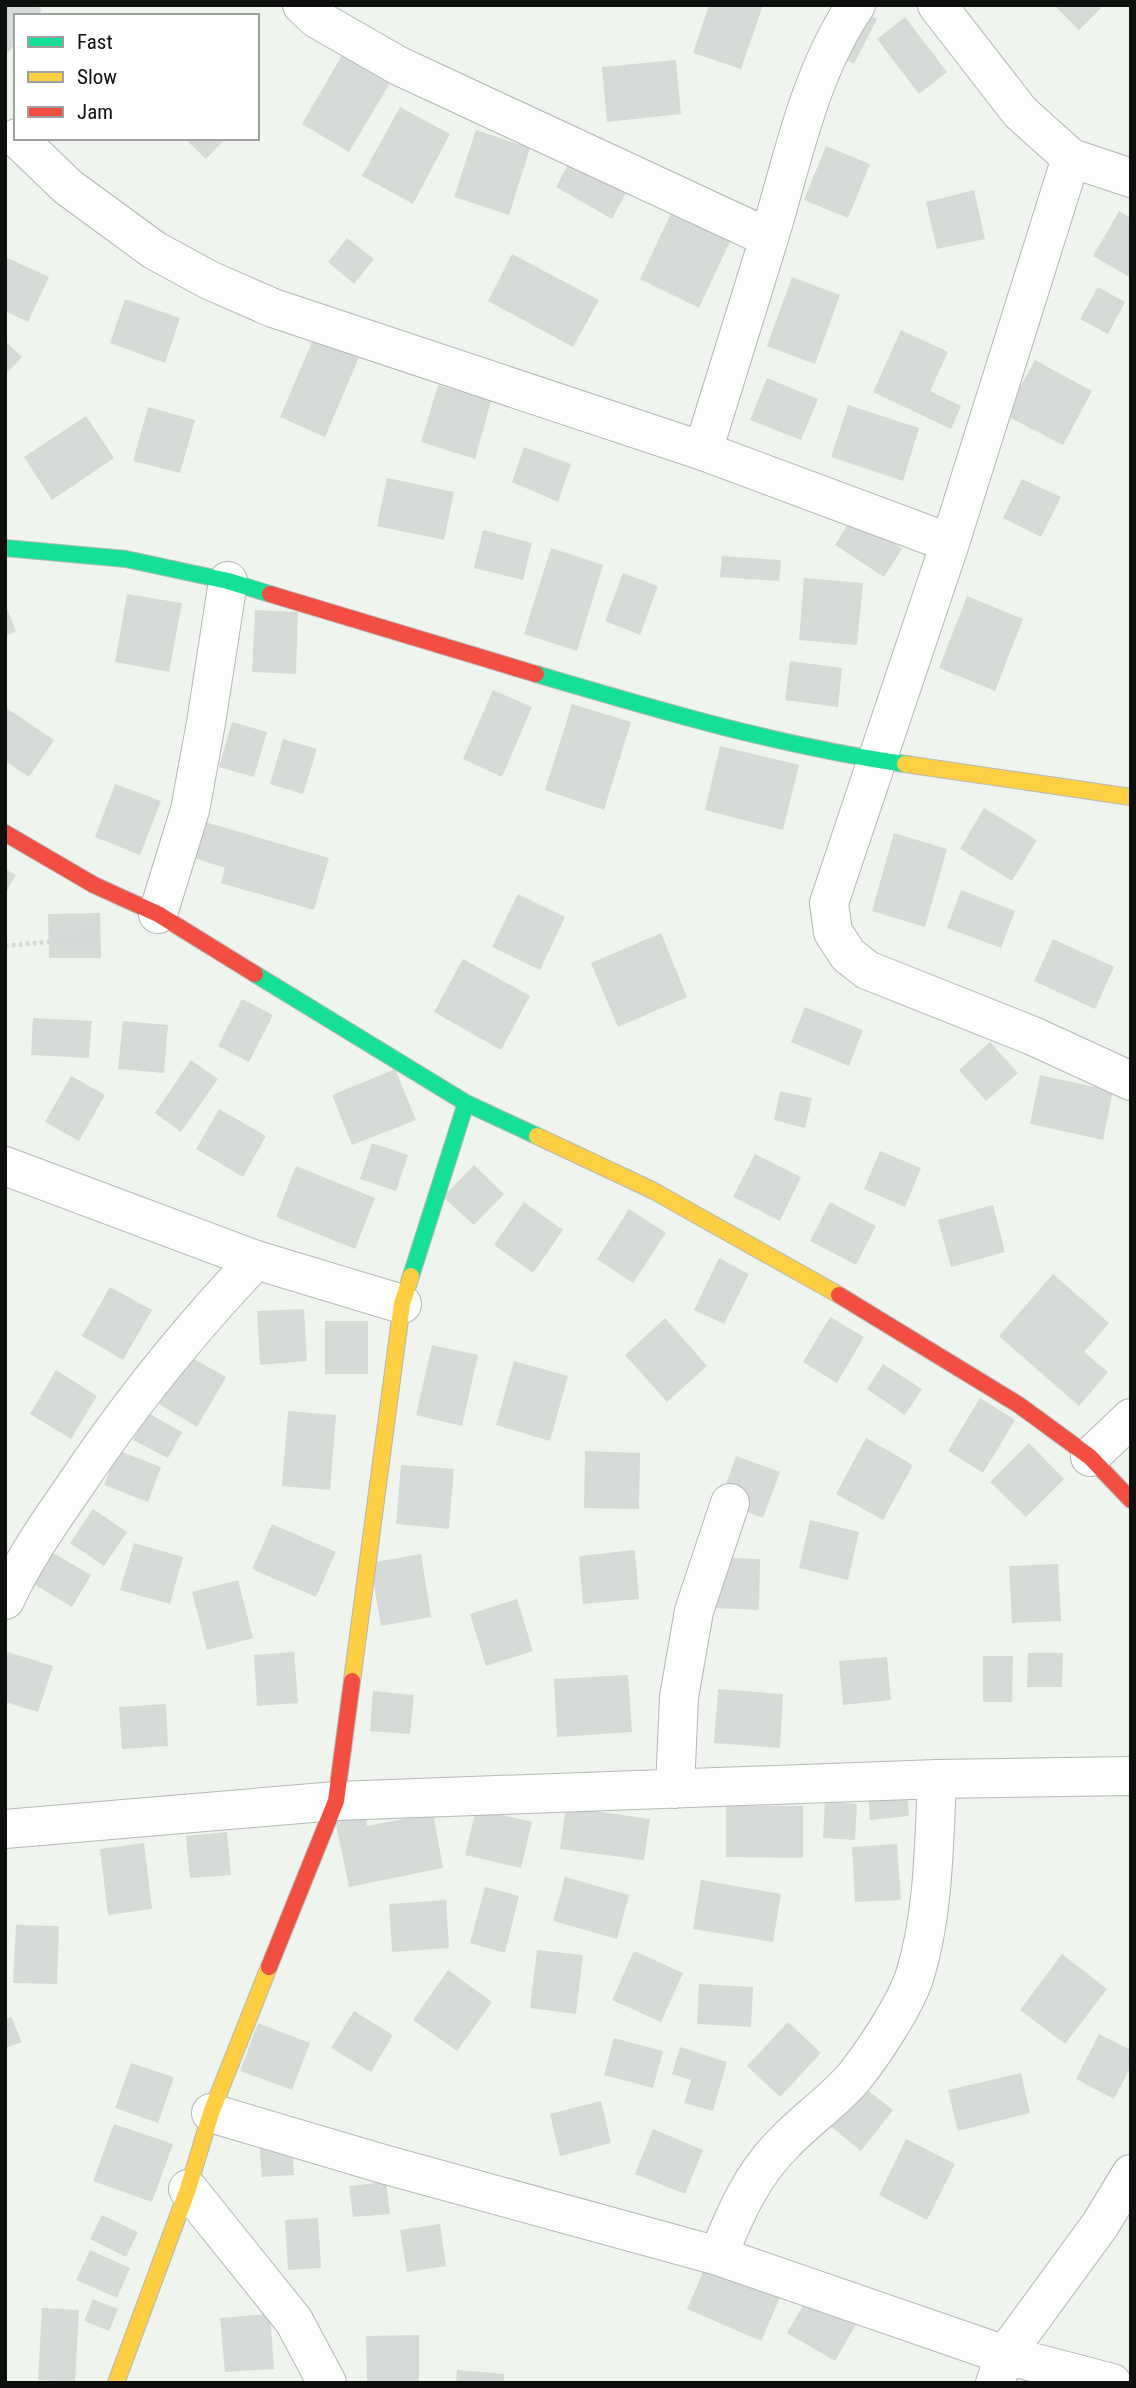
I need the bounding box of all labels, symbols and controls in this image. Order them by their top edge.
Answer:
legend [14,14,259,140]
text: Fast [77,30,113,54]
text: Slow [77,65,117,89]
text: Jam [77,100,113,124]

